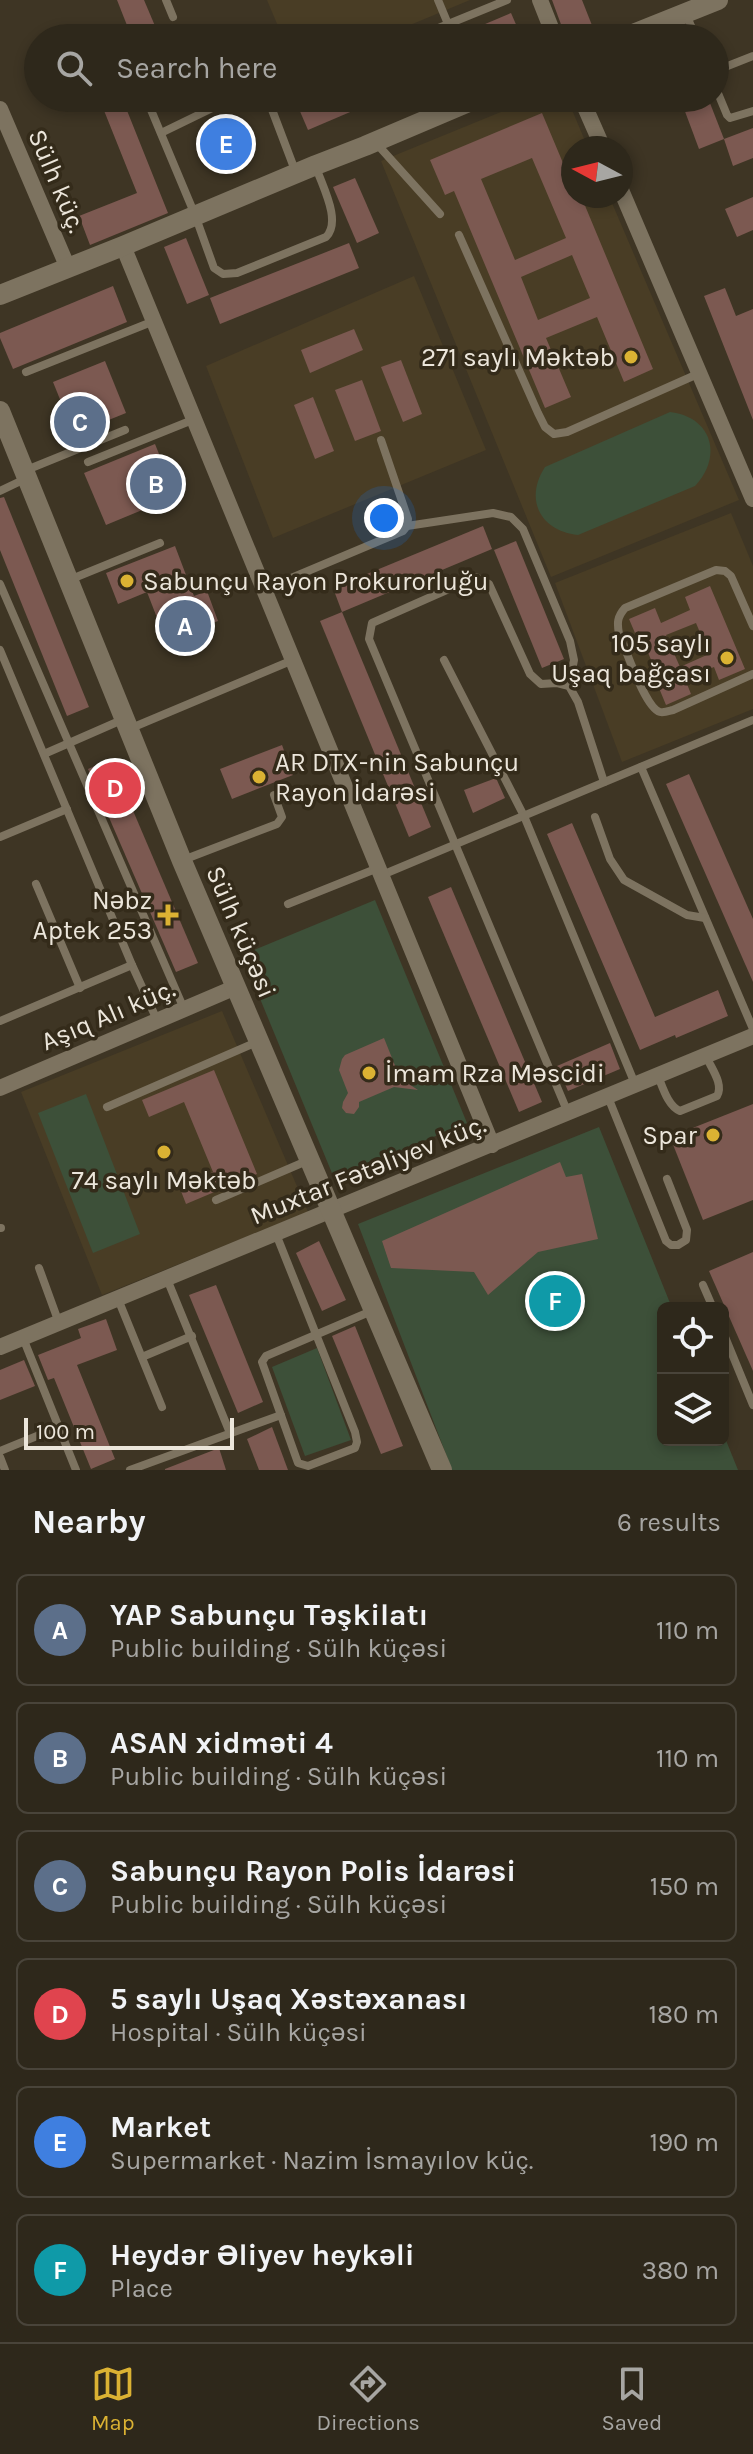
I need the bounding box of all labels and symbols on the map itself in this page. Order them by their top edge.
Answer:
pin: E [200,114,252,174]
street label: Sülh küç. [21,125,93,237]
north arrow [561,136,633,208]
place label: 271 saylı Məktəb [421,342,615,373]
marker: 271 saylı Məktəb [622,348,640,366]
pin: C [54,392,106,452]
pin: B [130,454,182,514]
your location [364,498,404,538]
place label: Sabunçu Rayon Prokurorluğu [143,566,488,597]
marker: Sabunçu Rayon Prokurorluğu [118,572,136,590]
pin: A [159,596,211,656]
place label: 105 saylı Uşaq bağçası [551,628,711,689]
marker: 105 saylı Uşaq bağçası [718,649,736,667]
place label: AR DTX-nin Sabunçu Rayon İdarəsi [275,747,519,808]
pin: D [89,758,141,818]
marker: AR DTX-nin Sabunçu Rayon İdarəsi [250,768,268,786]
street label: Sülh küçəsi [199,861,283,1003]
place label: Nəbz Aptek 253 [33,885,152,946]
marker: Nəbz Aptek 253 [159,906,177,924]
street label: Aşıq Alı küç. [36,973,180,1057]
place label: İmam Rza Məscidi [385,1058,605,1089]
marker: İmam Rza Məscidi [360,1064,378,1082]
street label: Muxtar Fətəliyev küç. [246,1109,490,1231]
place label: Spar [642,1120,698,1151]
marker: Spar [704,1126,722,1144]
marker: 74 saylı Məktəb [155,1143,173,1161]
place label: 74 saylı Məktəb [72,1165,256,1196]
pin: F [529,1271,581,1331]
scale bar [24,1414,234,1450]

